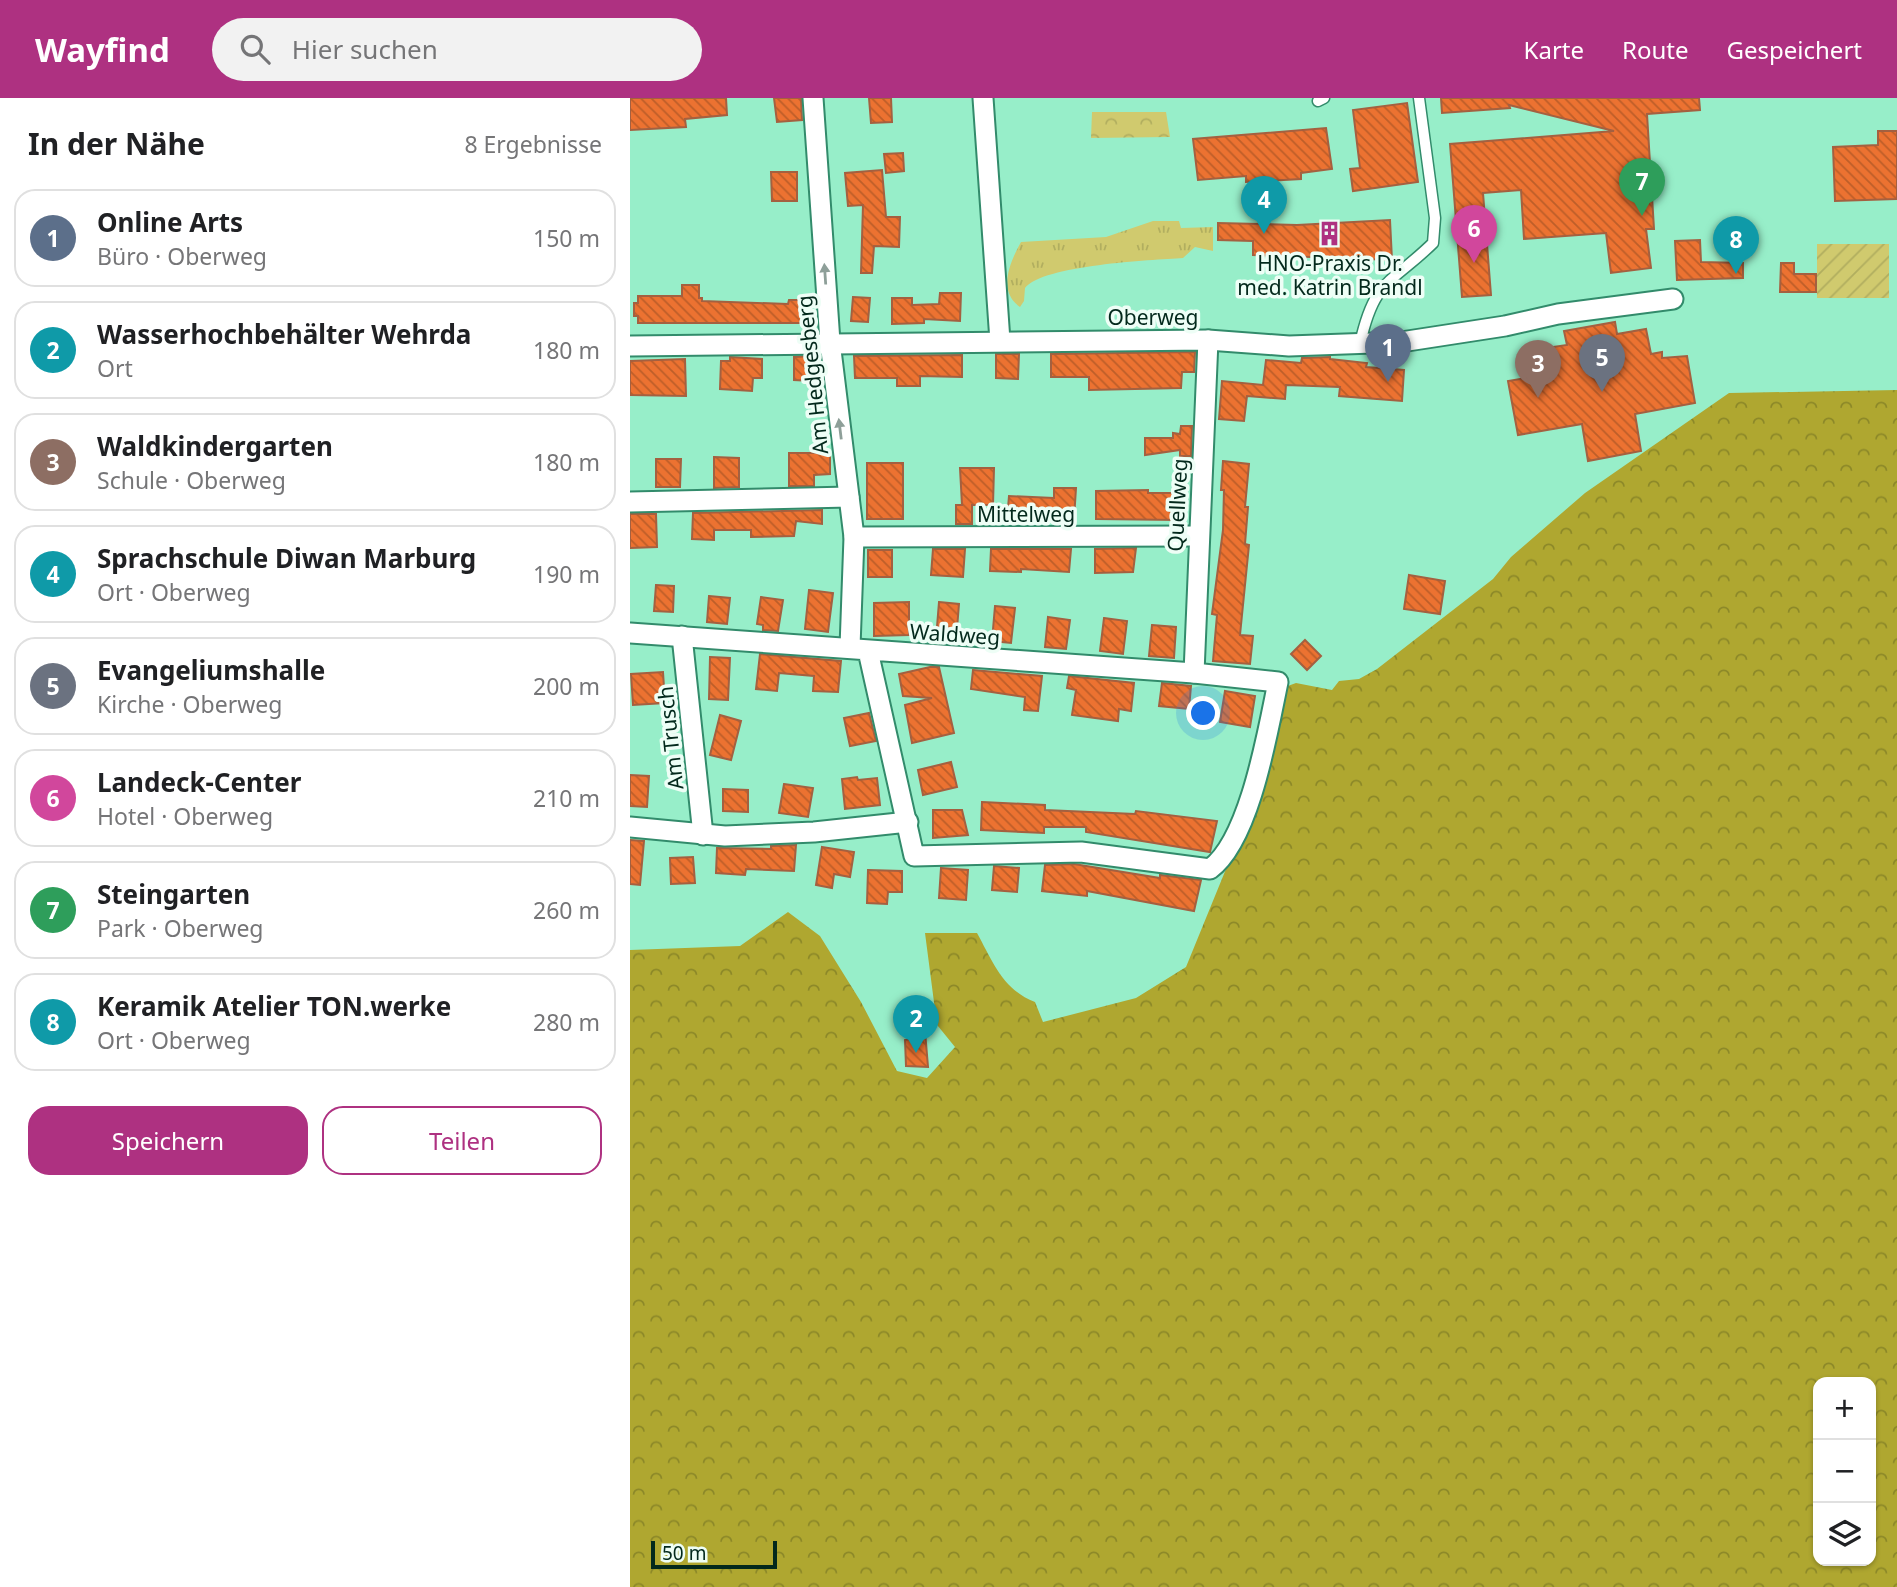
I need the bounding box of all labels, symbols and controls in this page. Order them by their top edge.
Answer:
search box [212,18,702,81]
text: Wayfind [35,27,170,72]
icon: search [236,30,274,68]
text: Hier suchen [292,31,438,67]
text: Karte [1524,33,1584,66]
text: Route [1622,33,1689,66]
text: Gespeichert [1727,33,1862,66]
text: In der Nähe [28,123,205,164]
text: 8 Ergebnisse [464,128,602,160]
pin: 7 [1619,158,1665,216]
pin: 4 [1241,176,1287,234]
text: Online Arts [97,204,243,240]
pin: 6 [1451,205,1497,263]
pin: 8 [1713,216,1759,274]
building icon: HNO-Praxis Dr. med. Katrin Brandl [1316,220,1344,248]
text: 1 [46,222,60,254]
text: 150 m [533,222,600,254]
text: Büro · Oberweg [97,240,267,272]
place label: HNO-Praxis Dr. med. Katrin Brandl [1237,249,1423,301]
one-way arrow [819,262,830,284]
street label: Am Hedgesberg [790,294,834,456]
street label: Oberweg [1107,303,1199,331]
text: Wasserhochbehälter Wehrda [97,316,471,352]
pin: 1 [1365,324,1411,382]
text: 2 [46,334,60,366]
text: 180 m [533,334,600,366]
pin: 5 [1579,334,1625,392]
pin: 3 [1515,340,1561,398]
text: Ort [97,352,133,384]
one-way arrow [835,418,846,440]
text: Waldkindergarten [97,428,333,464]
text: 3 [46,446,60,478]
text: 180 m [533,446,600,478]
street label: Quellweg [1161,458,1193,552]
text: Schule · Oberweg [97,464,286,496]
street label: Mittelweg [977,500,1075,528]
text: Sprachschule Diwan Marburg [97,540,476,576]
text: 4 [46,558,60,590]
text: 190 m [533,558,600,590]
text: Ort · Oberweg [97,576,251,608]
street label: Waldweg [909,617,1001,651]
text: Evangeliumshalle [97,652,325,688]
text: 5 [46,670,60,702]
text: 200 m [533,670,600,702]
street label: Am Trusch [651,685,689,791]
text: Kirche · Oberweg [97,688,282,720]
your location [1186,696,1220,730]
text: Landeck-Center [97,764,301,800]
text: 6 [46,782,60,814]
text: 210 m [533,782,600,814]
text: Hotel · Oberweg [97,800,273,832]
text: Steingarten [97,876,250,912]
text: 7 [46,894,60,926]
text: 260 m [533,894,600,926]
text: Park · Oberweg [97,912,264,944]
text: Keramik Atelier TON.werke [97,988,451,1024]
pin: 2 [893,995,939,1053]
text: 8 [46,1006,60,1038]
text: 280 m [533,1006,600,1038]
text: Ort · Oberweg [97,1024,251,1056]
button: Speichern [28,1106,308,1175]
button: Teilen [322,1106,602,1175]
map controls [1813,1377,1876,1566]
button: + [1813,1377,1876,1440]
button: − [1813,1440,1876,1503]
button: layers [1813,1503,1876,1566]
scale bar [651,1538,777,1570]
text: 50 m [662,1540,706,1566]

